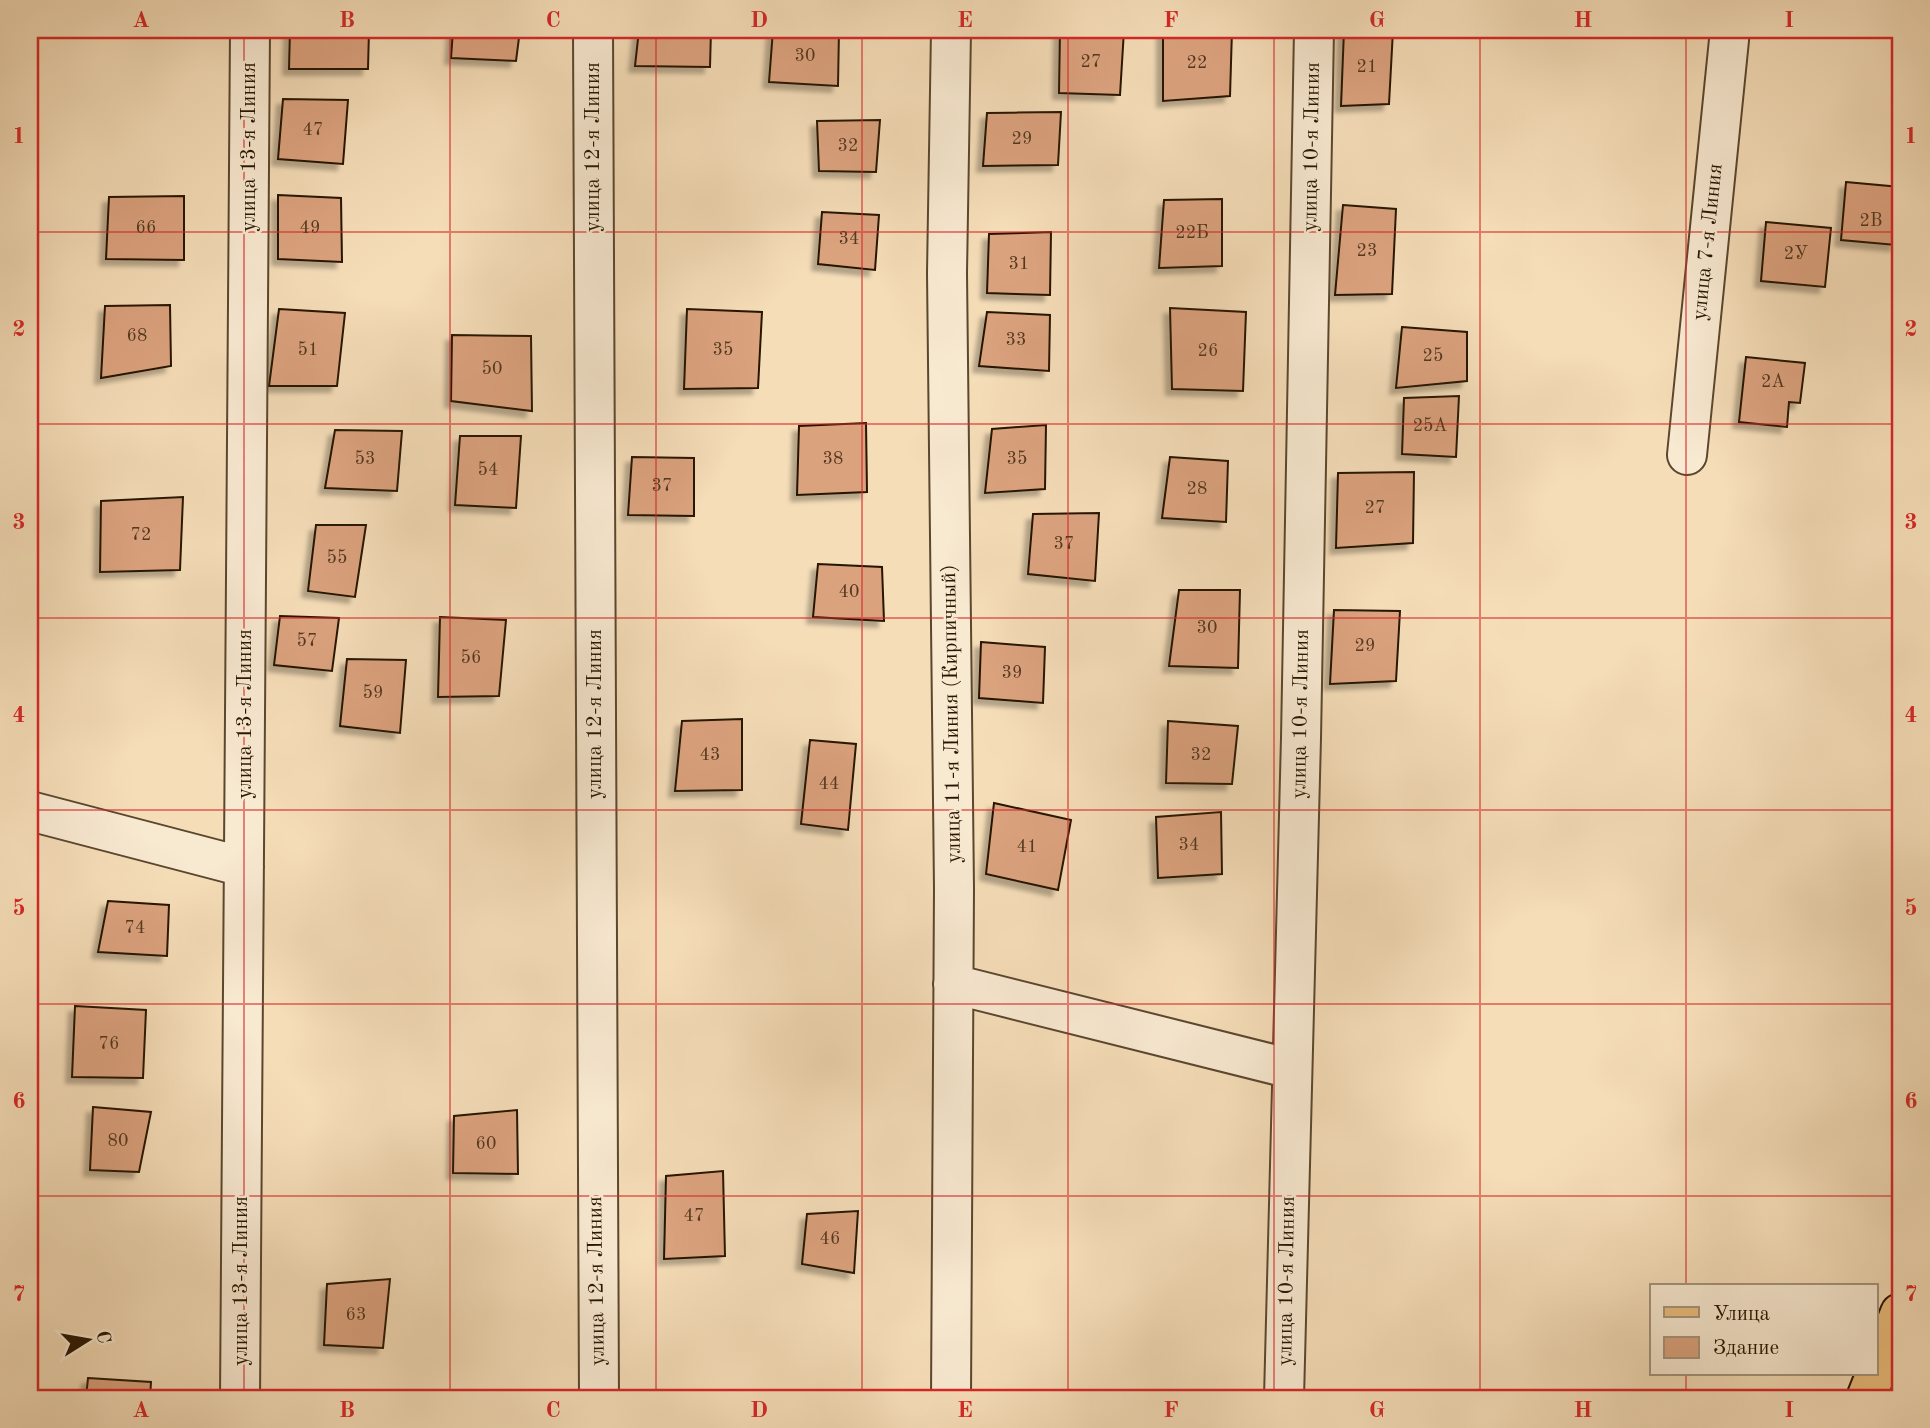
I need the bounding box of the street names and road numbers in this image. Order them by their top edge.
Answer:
street label: улица 13-я Линия [239,62,260,232]
street label: улица 12-я Линия [583,62,604,232]
street label: улица 10-я Линия [1300,62,1324,232]
street label: улица 7-я Линия [1689,162,1727,322]
street label: улица 11-я Линия (Кирпичный) [939,564,965,864]
street label: улица 13-я Линия [235,629,256,799]
street label: улица 12-я Линия [585,629,606,799]
street label: улица 10-я Линия [1289,629,1313,799]
street label: улица 13-я Линия [231,1196,252,1366]
street label: улица 12-я Линия [585,1196,609,1366]
street label: улица 10-я Линия [1275,1196,1299,1366]

